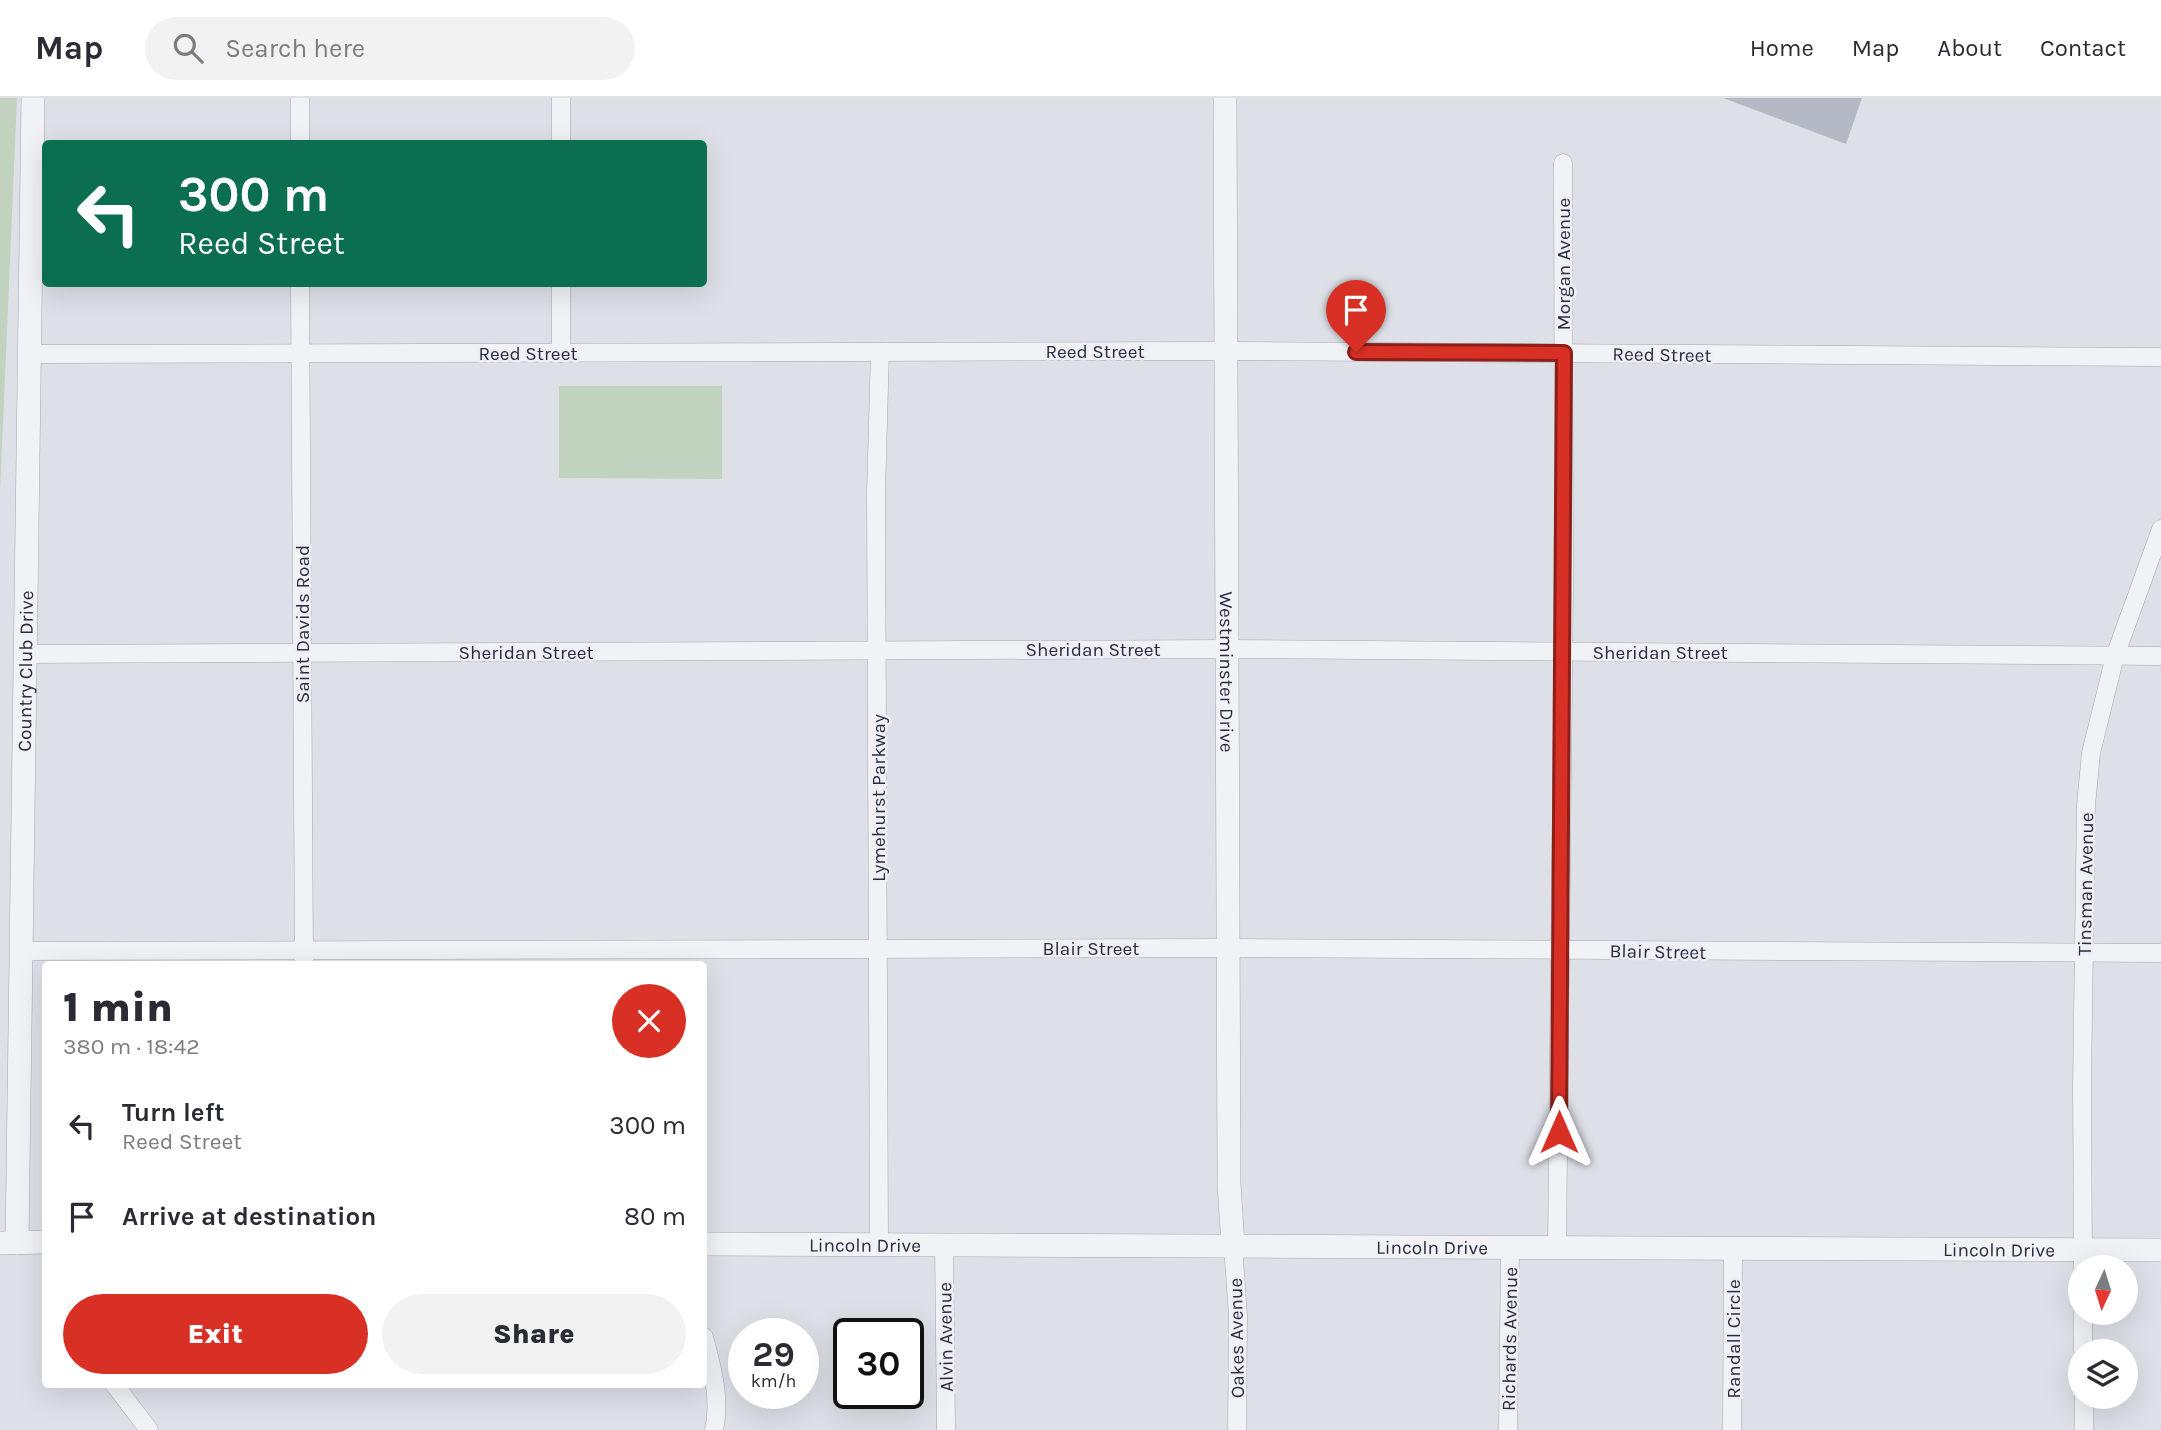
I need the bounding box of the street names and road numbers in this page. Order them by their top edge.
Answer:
street label: Morgan Avenue [1553,198,1575,330]
street label: Reed Street [1045,341,1145,363]
street label: Reed Street [478,343,578,365]
street label: Reed Street [1612,343,1712,367]
street label: Saint Davids Road [292,545,314,703]
street label: Country Club Drive [14,590,38,752]
street label: Westminster Drive [1215,591,1237,753]
street label: Sheridan Street [1025,639,1161,661]
street label: Sheridan Street [458,642,594,664]
street label: Sheridan Street [1592,642,1728,664]
street label: Lymehurst Parkway [868,714,890,882]
street label: Tinsman Avenue [2074,812,2098,956]
street label: Blair Street [1043,938,1139,960]
street label: Blair Street [1609,940,1707,964]
street label: Lincoln Drive [809,1234,921,1257]
street label: Lincoln Drive [1376,1237,1488,1259]
street label: Lincoln Drive [1943,1239,2055,1262]
street label: Richards Avenue [1498,1267,1522,1411]
street label: Oakes Avenue [1225,1278,1249,1398]
street label: Randall Circle [1723,1279,1745,1399]
street label: Alvin Avenue [934,1282,958,1392]

